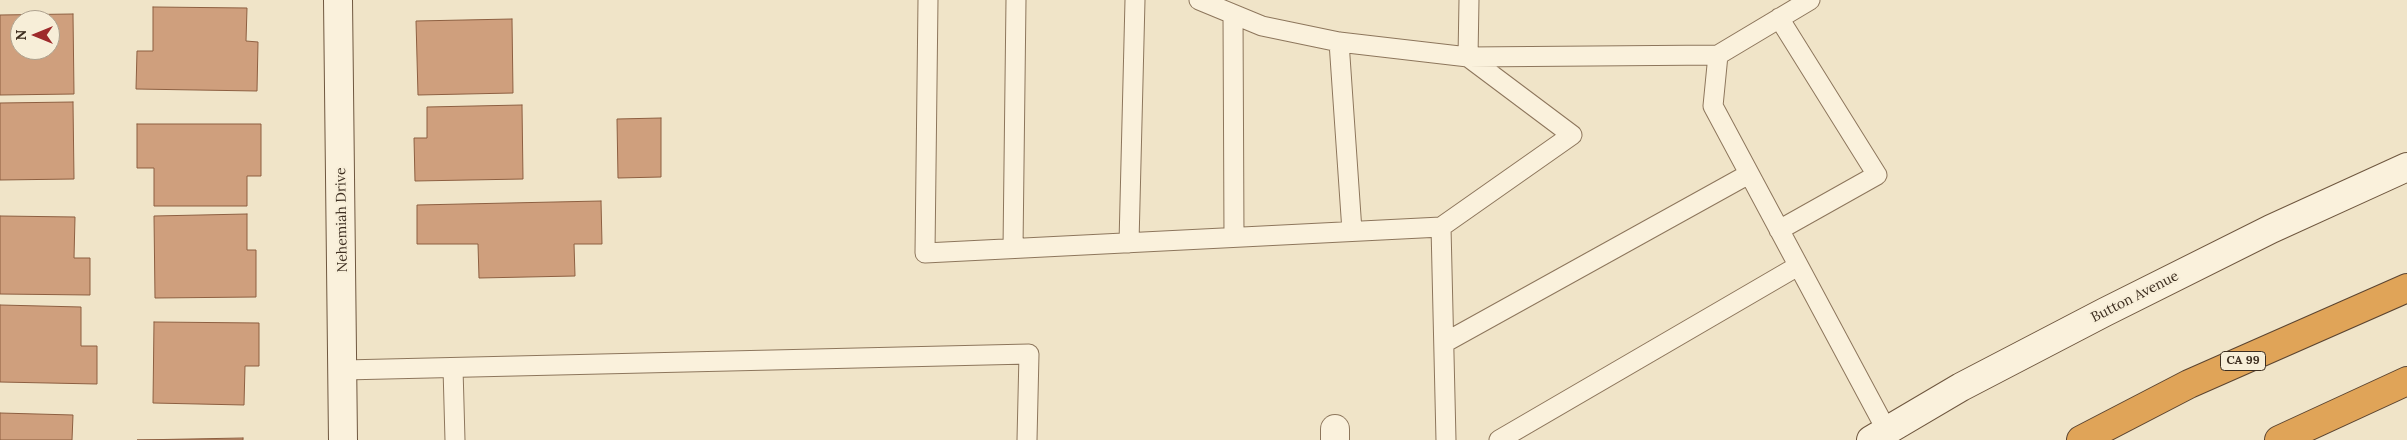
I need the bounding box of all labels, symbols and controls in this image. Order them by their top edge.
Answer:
north arrow [10,10,60,60]
text: N [12,30,30,40]
street label: Nehemiah Drive [333,167,351,273]
street label: Button Avenue [2088,268,2182,326]
road number: CA 99 [2220,352,2266,371]

